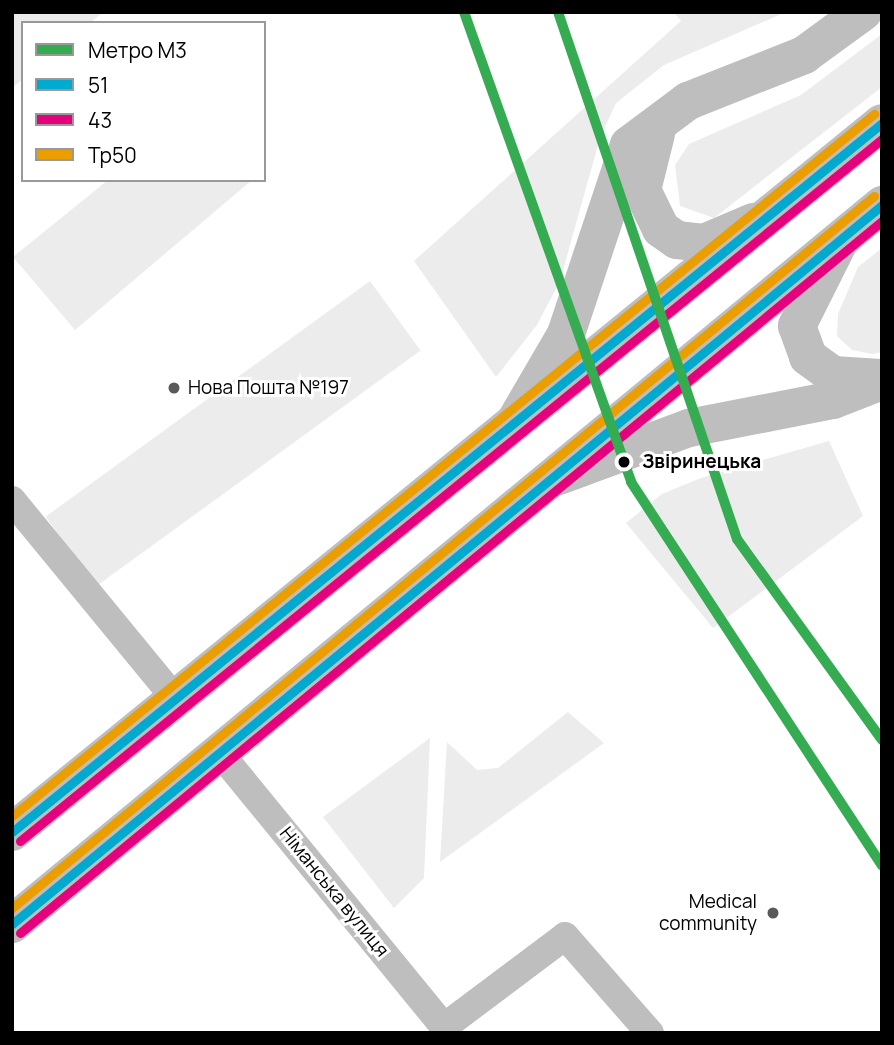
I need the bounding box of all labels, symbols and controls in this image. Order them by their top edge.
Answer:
legend [21,21,266,182]
text: Метро M3 [88,36,187,64]
text: 51 [88,71,108,99]
text: 43 [88,106,112,134]
text: Тр50 [88,141,137,169]
place label: Нова Пошта №197 [188,377,349,399]
marker: Нова Пошта №197 [166,380,182,396]
marker: Звіринецька [613,451,635,473]
place label: Звіринецька [642,451,761,473]
street label: Німанська вулиця [275,822,393,962]
place label: Medical community [659,891,757,935]
marker: Medical community [763,903,783,923]

